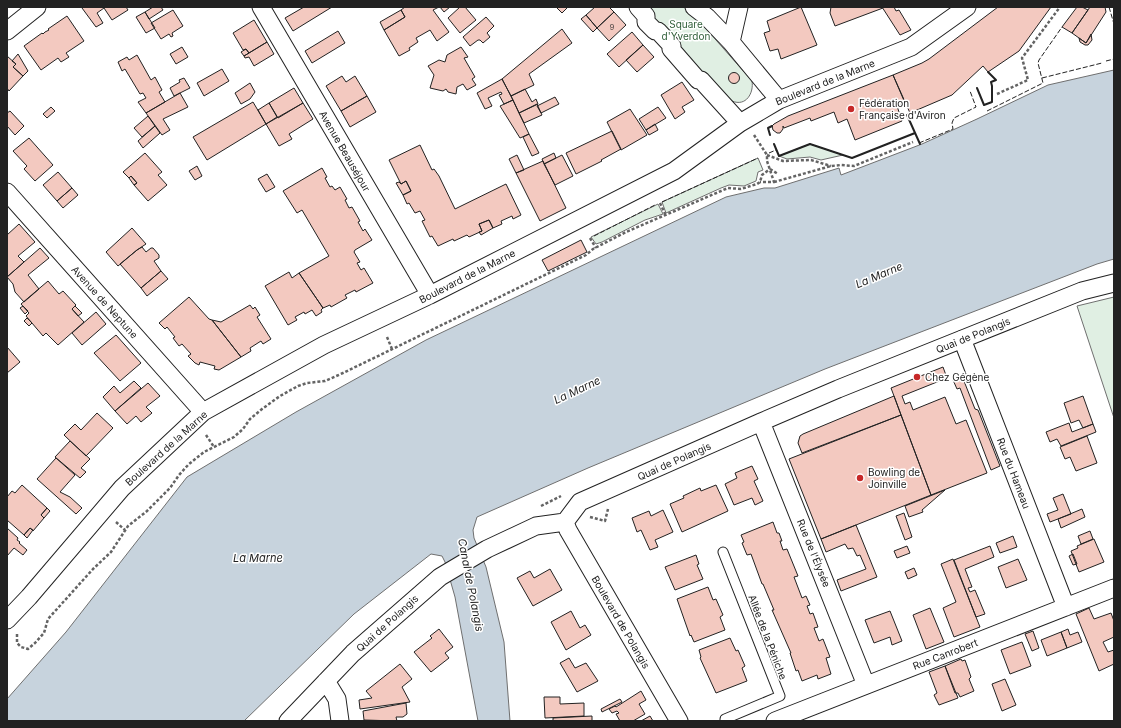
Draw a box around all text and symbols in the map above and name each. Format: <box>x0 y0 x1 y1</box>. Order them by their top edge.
park label: Square d'Yverdon <box>662 18 710 42</box>
house number: 9 <box>610 22 615 32</box>
street label: Boulevard de la Marne <box>774 56 877 107</box>
place label: Fédération Française d'Aviron <box>859 97 946 121</box>
marker: Fédération Française d'Aviron <box>846 104 856 114</box>
street label: Avenue Beauséjour <box>317 109 373 194</box>
street label: Boulevard de la Marne <box>417 246 517 305</box>
water label: La Marne <box>853 259 905 291</box>
street label: Avenue de Neptune <box>69 263 141 341</box>
street label: Quai de Polangis <box>934 315 1012 355</box>
place label: Chez Gégène <box>925 371 989 383</box>
marker: Chez Gégène <box>912 372 922 382</box>
water label: La Marne <box>551 373 603 407</box>
street label: Boulevard de la Marne <box>123 408 210 488</box>
street label: Rue du Hameau <box>995 436 1033 510</box>
street label: Quai de Polangis <box>635 439 713 483</box>
place label: Bowling de Joinville <box>868 466 920 490</box>
marker: Bowling de Joinville <box>855 473 865 483</box>
street label: Rue de l'Élysée <box>795 517 834 589</box>
water label: Canal de Polangis <box>455 537 487 633</box>
water label: La Marne <box>233 551 283 565</box>
street label: Boulevard de Polangis <box>590 573 652 671</box>
street label: Quai de Polangis <box>354 592 420 654</box>
street label: Allée de la Péniche <box>746 593 790 681</box>
street label: Rue Canrobert <box>911 636 980 672</box>

